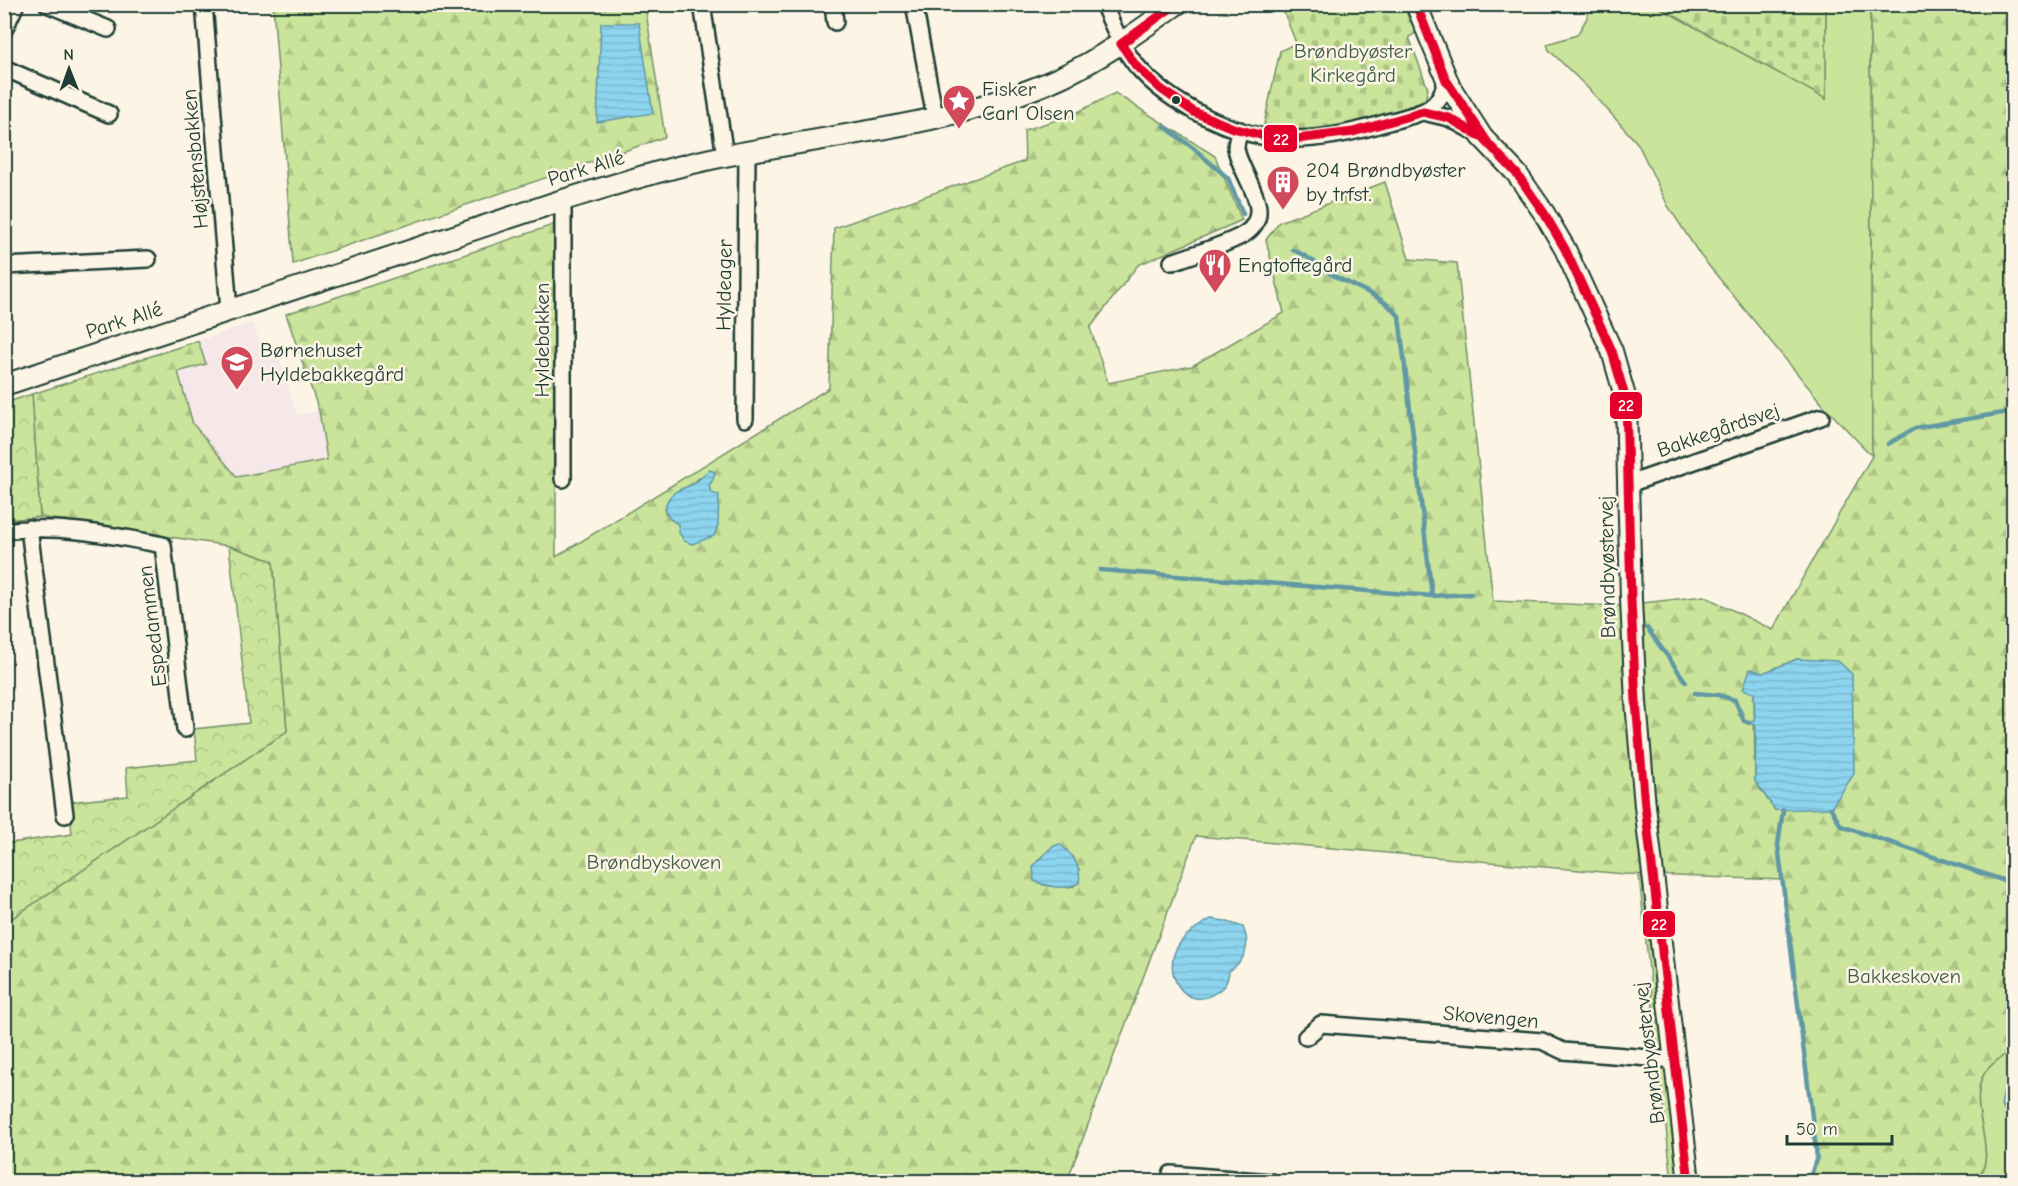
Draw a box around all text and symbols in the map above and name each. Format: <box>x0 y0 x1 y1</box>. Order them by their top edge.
north arrow <box>39 39 99 99</box>
park label: Brøndbyøster Kirkegård <box>1294 39 1413 87</box>
text: N <box>63 46 74 64</box>
place label: Fisker Carl Olsen <box>982 77 1075 125</box>
place icon: Fisker Carl Olsen <box>941 83 977 130</box>
street label: Højstensbakken <box>177 88 213 230</box>
unlabelled marker <box>1170 94 1182 106</box>
line badge: 22 <box>1263 124 1298 153</box>
text: 22 <box>1273 131 1289 149</box>
street label: Park Allé <box>545 145 627 191</box>
place label: 204 Brøndbyøster by trfst. <box>1306 158 1466 206</box>
building icon: 204 Brøndbyøster by trfst. <box>1265 164 1301 211</box>
street label: Hyldeager <box>711 238 737 331</box>
restaurant icon: Engtoftegård <box>1197 247 1233 294</box>
place label: Engtoftegård <box>1238 253 1352 277</box>
street label: Hyldebakken <box>530 283 554 397</box>
street label: Park Allé <box>83 296 165 344</box>
place label: Børnehuset Hyldebakkegård <box>260 338 404 386</box>
school or university icon: Børnehuset Hyldebakkegård <box>219 344 255 391</box>
line badge: 22 <box>1609 391 1643 420</box>
text: 22 <box>1618 397 1634 415</box>
street label: Bakkegårdsvej <box>1654 398 1782 462</box>
street label: Brøndbyøstervej <box>1594 496 1620 638</box>
street label: Espedammen <box>133 564 171 688</box>
park label: Brøndbyskoven <box>587 850 721 874</box>
line badge: 22 <box>1642 910 1676 938</box>
text: 22 <box>1651 916 1667 934</box>
park label: Bakkeskoven <box>1847 964 1961 988</box>
street label: Brøndbyøstervej <box>1628 981 1670 1125</box>
street label: Skovengen <box>1442 1001 1540 1033</box>
scale bar <box>1787 1108 1892 1146</box>
text: 50 m <box>1796 1119 1838 1140</box>

